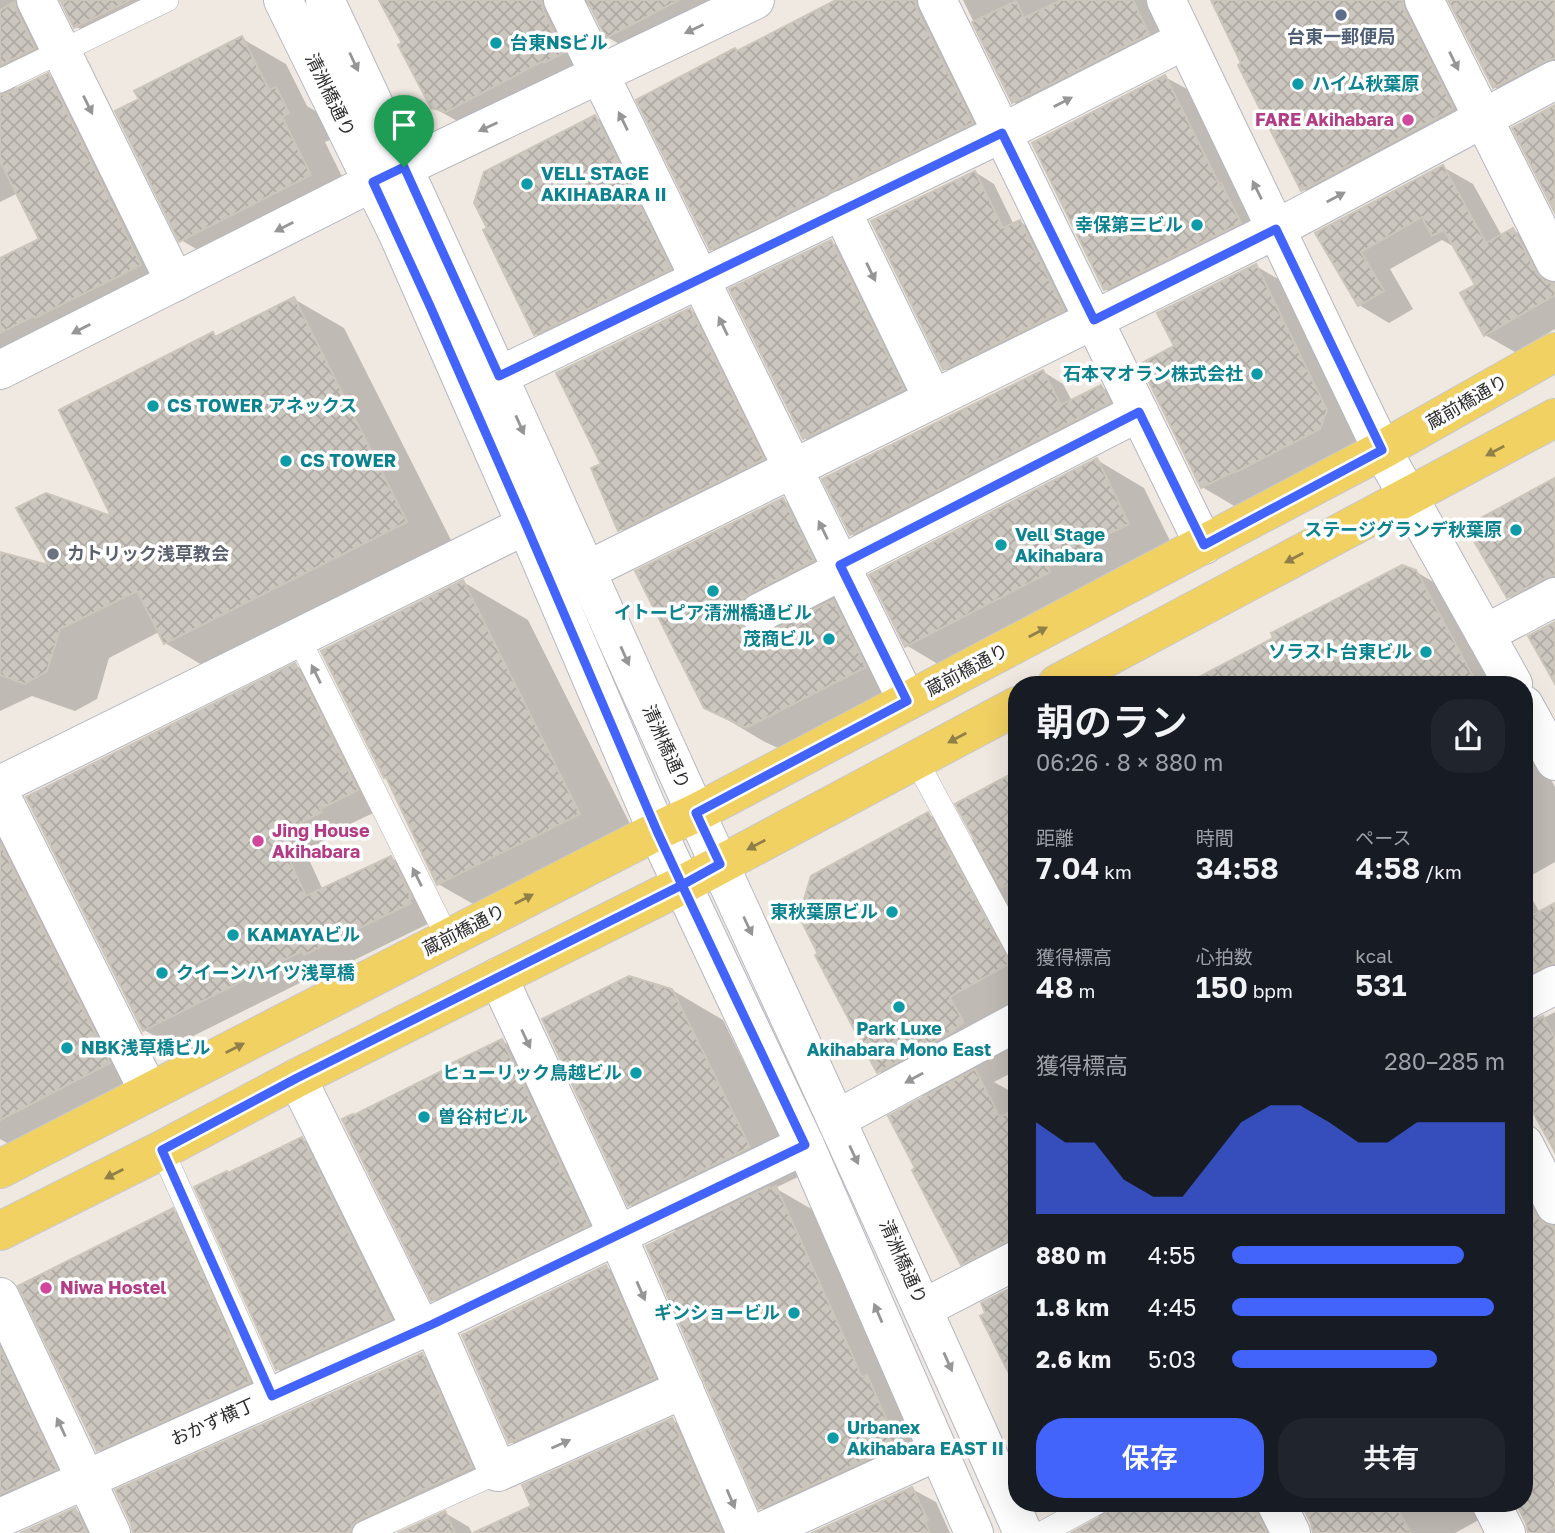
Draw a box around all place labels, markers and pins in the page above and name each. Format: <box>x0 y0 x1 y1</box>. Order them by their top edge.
marker: 台東一郵便局 <box>1333 7 1349 23</box>
place label: 台東一郵便局 <box>1287 25 1395 47</box>
place label: 台東NSビル <box>510 31 608 53</box>
marker: 台東NSビル <box>488 35 504 51</box>
place label: ハイム秋葉原 <box>1312 72 1419 94</box>
marker: ハイム秋葉原 <box>1290 76 1306 92</box>
pin <box>374 95 434 167</box>
place label: FARE Akihabara <box>1255 108 1394 130</box>
marker: FARE Akihabara <box>1400 112 1416 128</box>
place label: VELL STAGE AKIHABARA II <box>541 162 667 205</box>
marker: VELL STAGE AKIHABARA II <box>519 176 535 192</box>
place label: 幸保第三ビル <box>1075 213 1183 235</box>
marker: 幸保第三ビル <box>1189 217 1205 233</box>
place label: 石本マオラン株式会社 <box>1063 362 1243 384</box>
marker: 石本マオラン株式会社 <box>1249 366 1265 382</box>
place label: CS TOWER アネックス <box>167 394 357 416</box>
marker: CS TOWER アネックス <box>145 398 161 414</box>
place label: CS TOWER <box>300 449 396 471</box>
marker: CS TOWER <box>278 453 294 469</box>
place label: ステージグランデ秋葉原 <box>1304 518 1502 540</box>
marker: ステージグランデ秋葉原 <box>1508 522 1524 538</box>
place label: Vell Stage Akihabara <box>1015 523 1105 566</box>
marker: Vell Stage Akihabara <box>993 537 1009 553</box>
place label: カトリック浅草教会 <box>67 542 229 564</box>
marker: カトリック浅草教会 <box>45 546 61 562</box>
marker: イトーピア清洲橋通ビル <box>705 583 721 599</box>
place label: イトーピア清洲橋通ビル <box>614 601 812 623</box>
place label: 茂商ビル <box>743 627 815 649</box>
marker: 茂商ビル <box>821 631 837 647</box>
place label: ソラスト台東ビル <box>1268 640 1412 662</box>
marker: ソラスト台東ビル <box>1418 644 1434 660</box>
place label: Jing House Akihabara <box>272 819 370 862</box>
marker: Jing House Akihabara <box>250 833 266 849</box>
place label: 東秋葉原ビル <box>770 900 878 922</box>
marker: 東秋葉原ビル <box>884 904 900 920</box>
place label: KAMAYAビル <box>247 923 360 945</box>
marker: KAMAYAビル <box>225 927 241 943</box>
place label: クイーンハイツ浅草橋 <box>176 961 355 983</box>
marker: クイーンハイツ浅草橋 <box>154 965 170 981</box>
marker: Park Luxe Akihabara Mono East <box>891 999 907 1015</box>
place label: Park Luxe Akihabara Mono East <box>807 1017 991 1060</box>
place label: NBK浅草橋ビル <box>81 1036 210 1058</box>
marker: NBK浅草橋ビル <box>59 1040 75 1056</box>
place label: ヒューリック鳥越ビル <box>442 1061 622 1083</box>
marker: ヒューリック鳥越ビル <box>628 1065 644 1081</box>
place label: 曽谷村ビル <box>438 1105 528 1127</box>
marker: 曽谷村ビル <box>416 1109 432 1125</box>
place label: Niwa Hostel <box>60 1276 166 1298</box>
marker: Niwa Hostel <box>38 1280 54 1296</box>
place label: ギンショービル <box>654 1301 780 1323</box>
marker: ギンショービル <box>786 1305 802 1321</box>
place label: Urbanex Akihabara EAST II <box>847 1416 1004 1459</box>
marker: Urbanex Akihabara EAST II <box>825 1430 841 1446</box>

